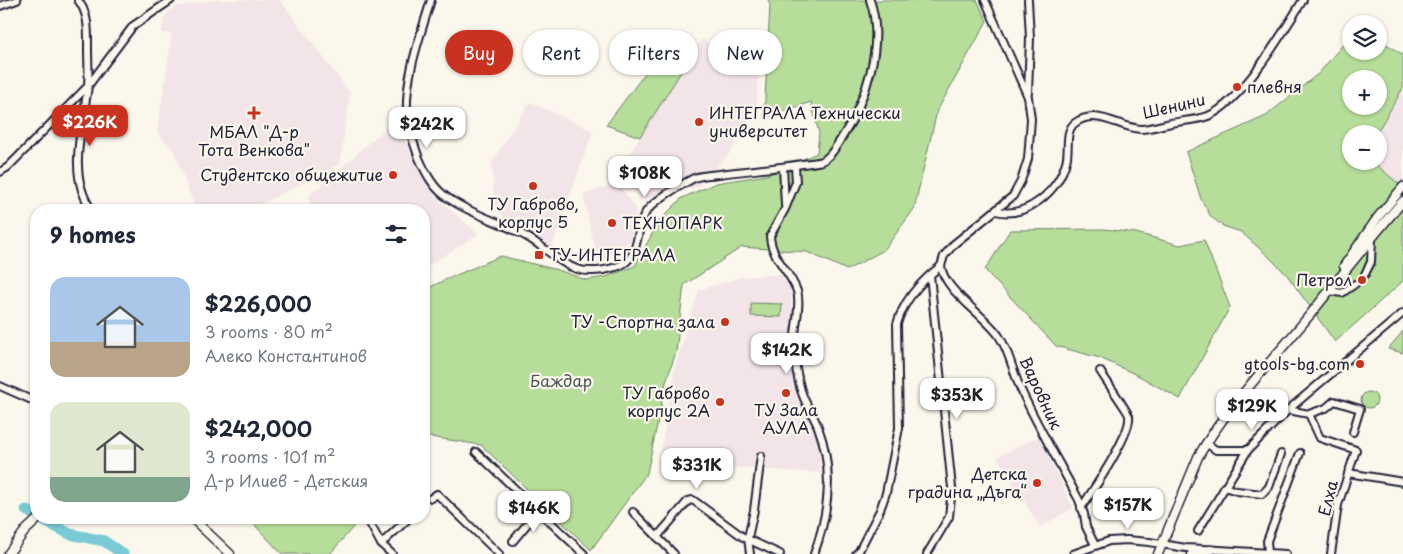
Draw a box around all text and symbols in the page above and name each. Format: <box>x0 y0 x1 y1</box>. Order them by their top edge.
map controls <box>1342 15 1387 170</box>
button: layers <box>1342 15 1387 60</box>
chip: Buy <box>445 30 513 75</box>
chip: Rent <box>523 30 599 75</box>
chip: Filters <box>609 30 698 75</box>
chip: New <box>708 30 782 75</box>
button: + <box>1342 70 1387 115</box>
place label: плевня <box>1247 74 1302 98</box>
marker: плевня <box>1231 81 1243 93</box>
street label: Шенини <box>1140 86 1208 124</box>
place label: ИНТЕГРАЛА Технически университет <box>709 100 901 142</box>
pin: $226K <box>55 104 125 147</box>
marker: МБАЛ "Д-р Тота Венкова" <box>247 106 261 120</box>
pin: $242K <box>392 106 462 149</box>
text: $226K <box>63 109 117 133</box>
text: $242K <box>400 111 454 135</box>
marker: ИНТЕГРАЛА Технически университет <box>693 116 705 128</box>
place label: МБАЛ "Д-р Тота Венкова" <box>198 119 310 161</box>
button: − <box>1342 125 1387 170</box>
pin: $108K <box>610 156 680 198</box>
text: $108K <box>619 160 671 184</box>
place label: Студентско общежитие <box>200 162 383 186</box>
marker: Студентско общежитие <box>387 169 399 181</box>
marker: ТУ Габрово, корпус 5 <box>527 180 539 192</box>
place label: ТУ Габрово, корпус 5 <box>487 191 579 233</box>
place label: ТЕХНОПАРК <box>622 210 723 234</box>
marker: ТЕХНОПАРК <box>606 217 618 229</box>
text: 9 homes <box>50 218 136 250</box>
icon: filters <box>382 220 410 248</box>
place label: ТУ-ИНТЕГРАЛА <box>549 242 676 266</box>
marker: ТУ-ИНТЕГРАЛА <box>533 249 545 261</box>
place label: Петрол <box>1296 267 1352 291</box>
marker: Петрол <box>1356 274 1368 286</box>
text: $226,000 <box>205 287 311 319</box>
icon: home <box>90 297 150 357</box>
place label: ТУ -Спортна зала <box>570 309 715 333</box>
marker: ТУ -Спортна зала <box>719 316 731 328</box>
text: 3 rooms · 80 m² <box>205 319 333 343</box>
pin: $142K <box>752 332 822 375</box>
text: $142K <box>762 337 812 361</box>
text: Алеко Константинов <box>205 343 367 367</box>
place label: gtools-bg.com <box>1244 351 1350 375</box>
street label: Варовник <box>1015 352 1069 433</box>
marker: gtools-bg.com <box>1354 358 1366 370</box>
park label: Баждар <box>530 368 592 392</box>
pin: $353K <box>922 378 992 420</box>
place label: ТУ Габрово корпус 2А <box>622 380 710 422</box>
text: $353K <box>931 382 983 406</box>
marker: ТУ Зала АУЛА <box>780 387 792 399</box>
pin: $129K <box>1217 388 1287 431</box>
text: $129K <box>1227 393 1277 417</box>
marker: ТУ Габрово корпус 2А <box>714 396 726 408</box>
place label: ТУ Зала АУЛА <box>754 397 818 439</box>
text: $242,000 <box>205 412 312 444</box>
icon: home <box>90 422 150 482</box>
text: 3 rooms · 101 m² <box>205 444 336 468</box>
pin: $331K <box>662 448 732 490</box>
text: $331K <box>672 452 722 476</box>
place label: Детска градина „Дъга“ <box>908 461 1027 503</box>
text: Д-р Илиев - Детския <box>205 468 368 492</box>
marker: Детска градина „Дъга“ <box>1031 477 1043 489</box>
street label: Елха <box>1311 477 1343 518</box>
pin: $157K <box>1093 488 1163 530</box>
pin: $146K <box>499 490 569 533</box>
text: $157K <box>1104 492 1152 516</box>
text: $146K <box>508 495 560 519</box>

